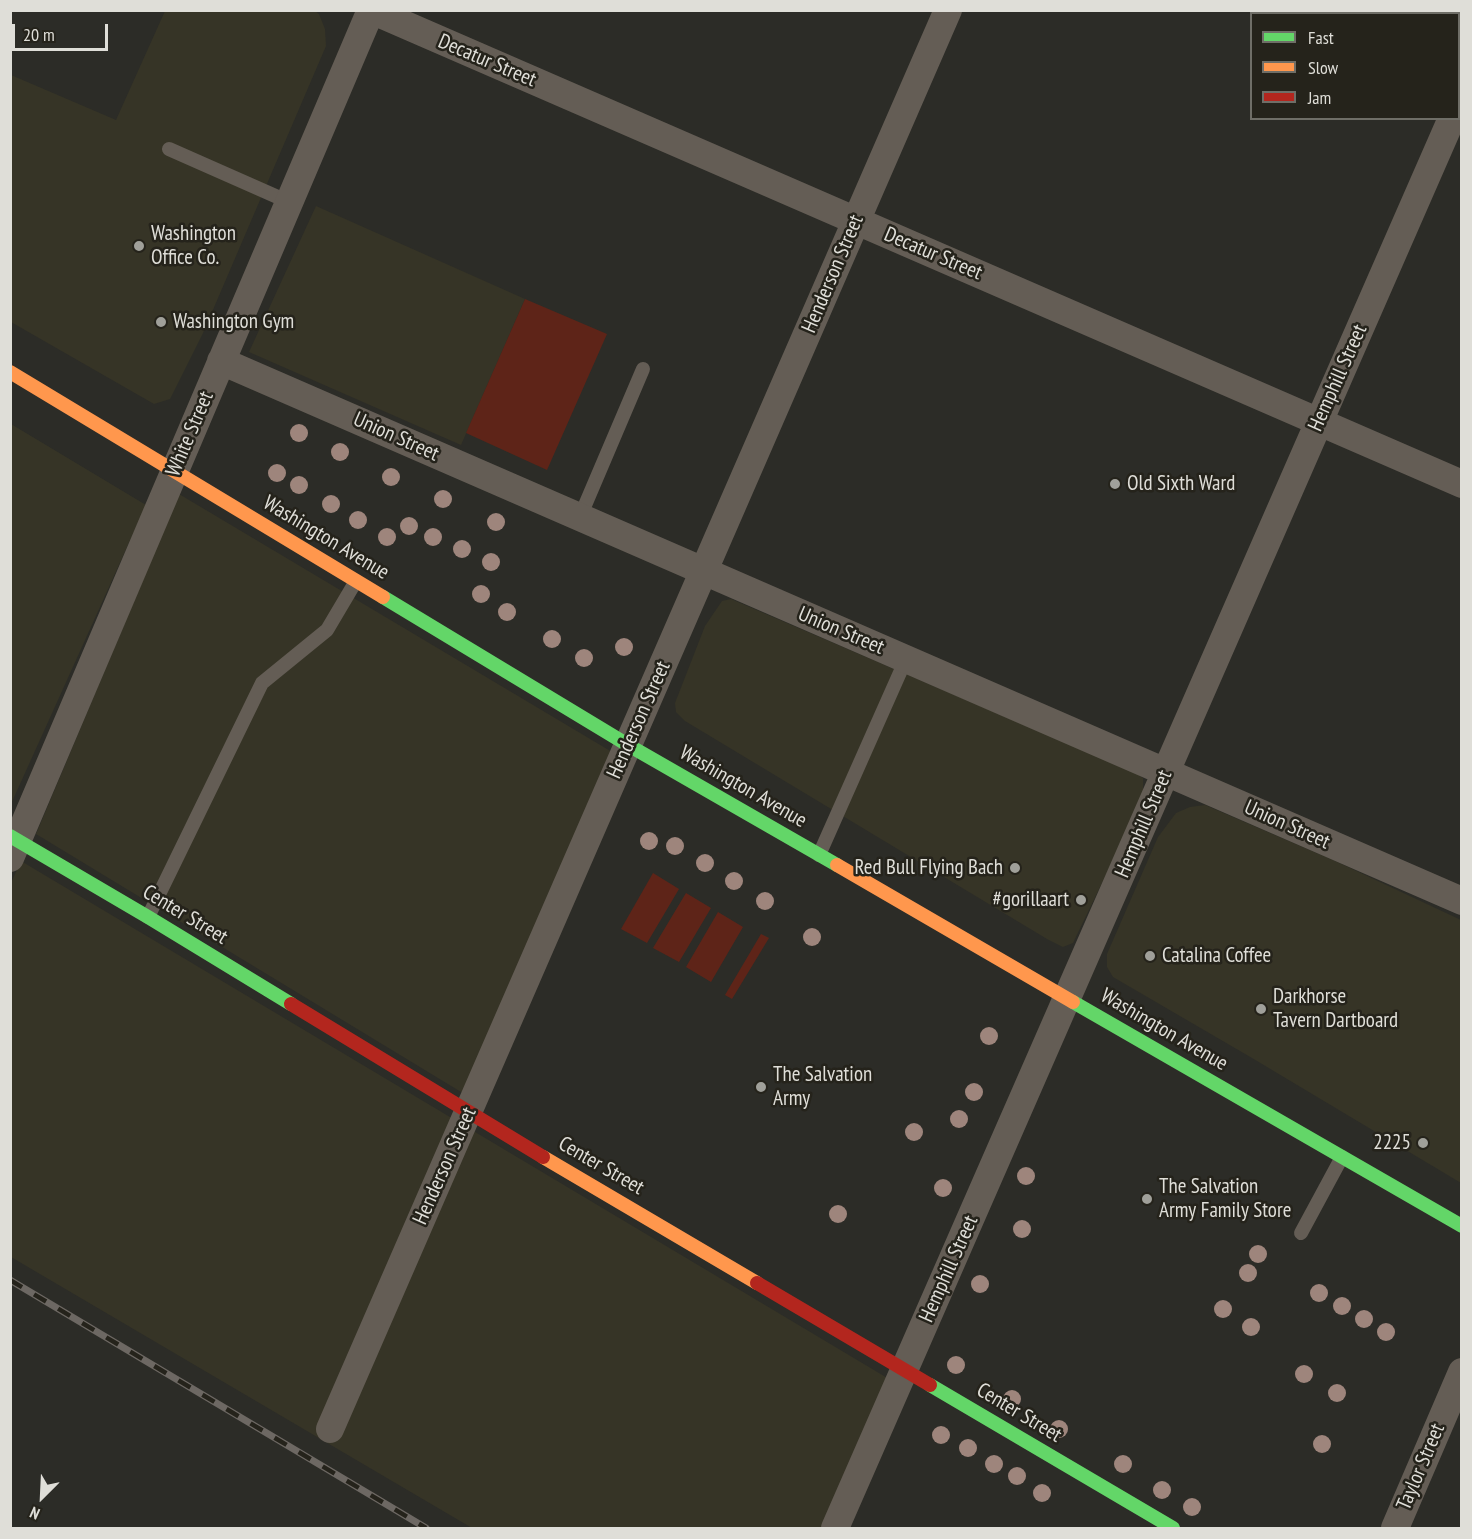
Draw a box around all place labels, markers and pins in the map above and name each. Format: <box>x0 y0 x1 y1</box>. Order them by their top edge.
place label: Washington Office Co. <box>151 221 236 271</box>
marker: Washington Office Co. <box>132 239 146 253</box>
place label: Washington Gym <box>173 309 294 335</box>
marker: Washington Gym <box>154 315 168 329</box>
place label: Old Sixth Ward <box>1127 471 1235 497</box>
marker: Old Sixth Ward <box>1108 477 1122 491</box>
place label: Red Bull Flying Bach <box>855 855 1003 881</box>
marker: Red Bull Flying Bach <box>1008 861 1022 875</box>
place label: #gorillaart <box>992 887 1069 913</box>
marker: #gorillaart <box>1074 893 1088 907</box>
place label: Catalina Coffee <box>1162 943 1271 969</box>
marker: Catalina Coffee <box>1143 949 1157 963</box>
place label: Darkhorse Tavern Dartboard <box>1273 984 1398 1034</box>
marker: Darkhorse Tavern Dartboard <box>1254 1002 1268 1016</box>
place label: The Salvation Army <box>773 1062 872 1112</box>
marker: The Salvation Army <box>754 1080 768 1094</box>
place label: 2225 <box>1373 1130 1411 1156</box>
marker: 2225 <box>1416 1136 1430 1150</box>
place label: The Salvation Army Family Store <box>1159 1174 1291 1224</box>
marker: The Salvation Army Family Store <box>1140 1192 1154 1206</box>

